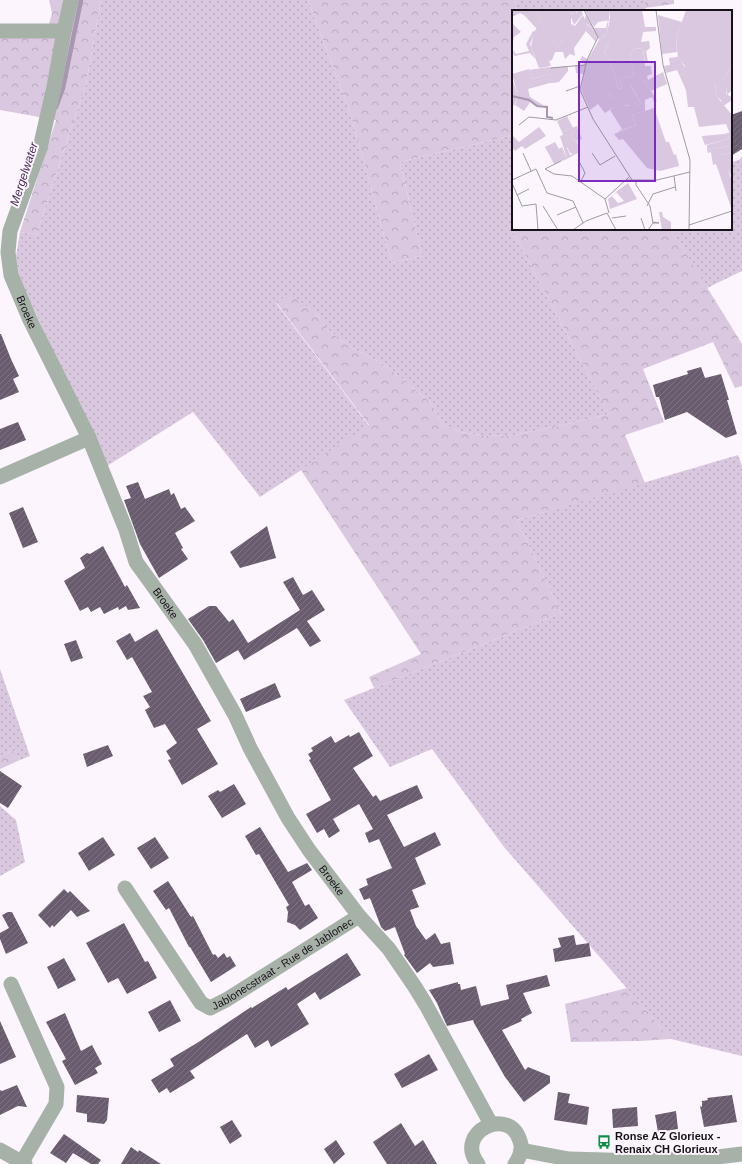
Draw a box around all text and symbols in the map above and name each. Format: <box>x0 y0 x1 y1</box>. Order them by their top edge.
inset map <box>512 10 732 230</box>
water label: Mergelwater <box>7 139 41 208</box>
street label: Broeke <box>14 294 39 331</box>
street label: Broeke <box>151 586 181 621</box>
street label: Broeke <box>317 863 347 898</box>
street label: Jablonecstraat - Rue de Jablonec <box>210 915 356 1012</box>
place label: Ronse AZ Glorieux - Renaix CH Glorieux <box>615 1130 721 1155</box>
bus stop icon: Ronse AZ Glorieux - Renaix CH Glorieux <box>596 1134 612 1150</box>

